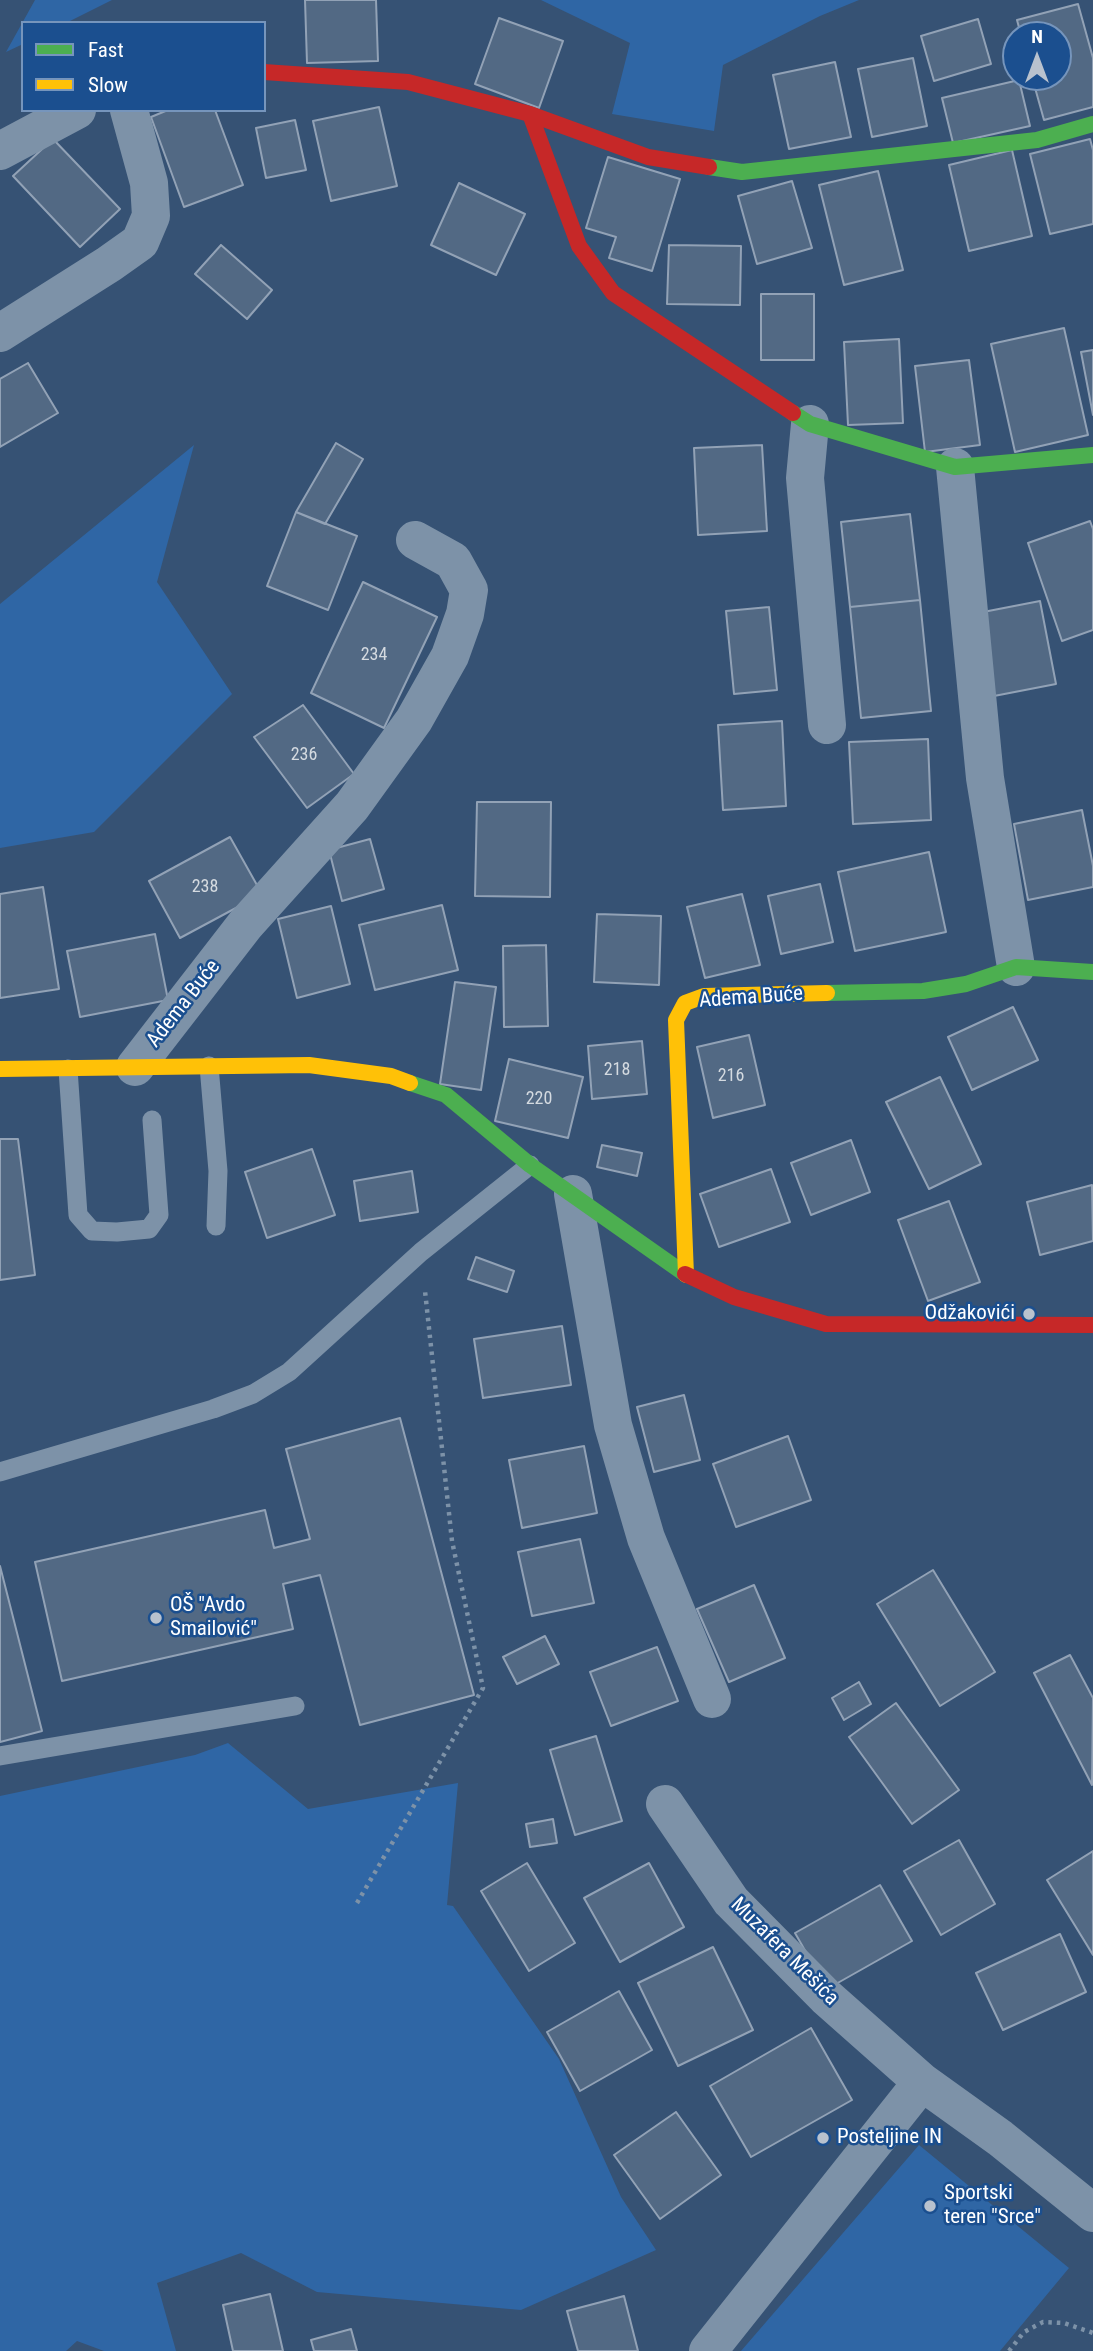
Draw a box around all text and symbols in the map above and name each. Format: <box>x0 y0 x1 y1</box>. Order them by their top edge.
legend <box>21 21 266 112</box>
north arrow <box>1002 21 1072 91</box>
text: N <box>1031 25 1043 48</box>
text: Fast <box>88 38 124 62</box>
text: Slow <box>88 73 128 97</box>
house number: 234 <box>361 644 387 666</box>
house number: 236 <box>291 744 317 766</box>
house number: 238 <box>192 876 218 898</box>
street label: Adema Buće <box>142 955 226 1053</box>
street label: Adema Buće <box>698 982 804 1014</box>
house number: 218 <box>604 1059 630 1081</box>
house number: 216 <box>718 1065 744 1087</box>
house number: 220 <box>526 1088 552 1110</box>
place label: Odžakovići <box>925 1301 1015 1327</box>
marker: Odžakovići <box>1021 1306 1037 1322</box>
place label: OŠ "Avdo Smailović" <box>170 1593 257 1643</box>
marker: OŠ "Avdo Smailović" <box>148 1610 164 1626</box>
street label: Muzafera Mešića <box>725 1893 843 2011</box>
place label: Posteljine IN <box>837 2125 942 2151</box>
marker: Posteljine IN <box>815 2130 831 2146</box>
place label: Sportski teren "Srce" <box>944 2181 1041 2231</box>
marker: Sportski teren "Srce" <box>922 2198 938 2214</box>

